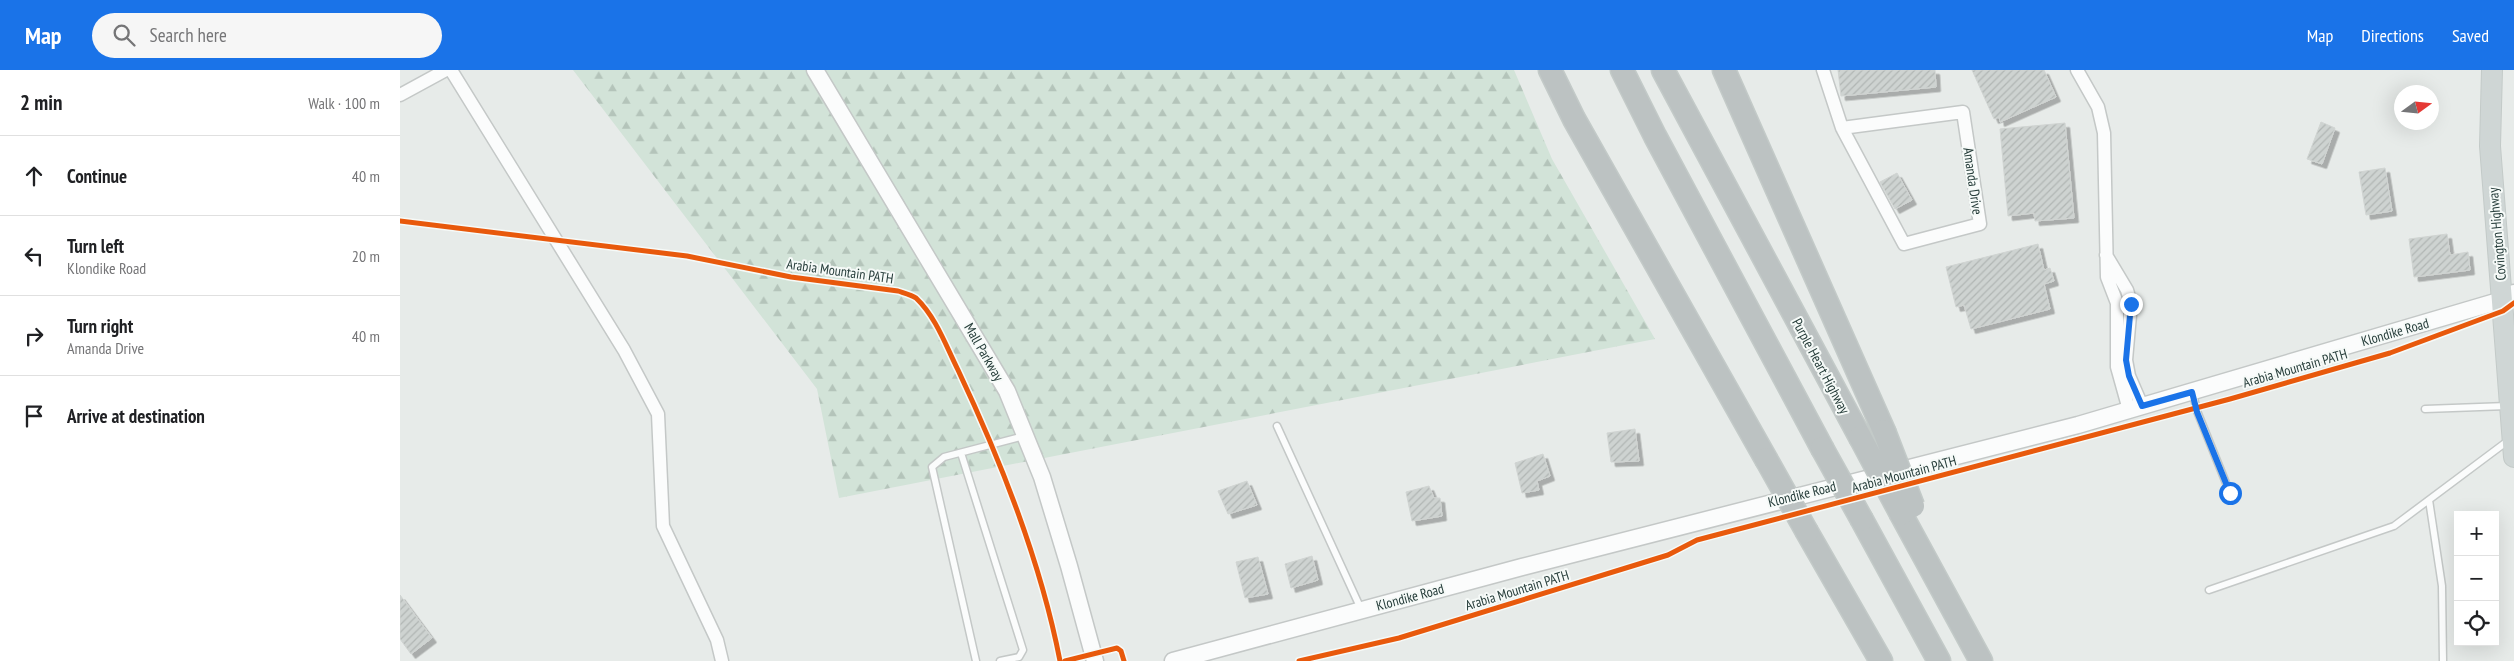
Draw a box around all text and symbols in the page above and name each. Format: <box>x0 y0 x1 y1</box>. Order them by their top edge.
search box <box>92 13 442 58</box>
text: Map <box>25 20 62 51</box>
icon: search <box>110 21 138 49</box>
text: Search here <box>150 23 227 47</box>
text: Map <box>2307 24 2333 47</box>
text: Directions <box>2361 24 2424 47</box>
text: Saved <box>2452 24 2489 47</box>
north arrow <box>2394 85 2439 130</box>
text: 2 min <box>20 89 62 116</box>
text: Walk · 100 m <box>308 93 380 113</box>
street label: Amanda Drive <box>1959 146 1987 216</box>
icon: ahead <box>20 162 48 190</box>
text: Continue <box>67 164 127 188</box>
text: 40 m <box>352 166 380 186</box>
street label: Covington Highway <box>2484 186 2510 281</box>
text: Turn left <box>67 234 124 258</box>
icon: left <box>20 242 48 270</box>
text: 20 m <box>352 246 380 266</box>
street label: Arabia Mountain PATH <box>785 255 895 287</box>
text: Klondike Road <box>67 258 146 278</box>
route end <box>2120 293 2143 316</box>
text: Turn right <box>67 314 133 338</box>
street label: Klondike Road <box>2359 314 2431 350</box>
street label: Purple Heart Highway <box>1788 315 1854 418</box>
street label: Mall Parkway <box>960 320 1008 385</box>
icon: right <box>20 322 48 350</box>
text: 40 m <box>352 326 380 346</box>
text: Amanda Drive <box>67 338 144 358</box>
street label: Arabia Mountain PATH <box>2241 345 2349 391</box>
icon: arrive <box>20 402 48 430</box>
text: Arrive at destination <box>67 404 205 428</box>
street label: Arabia Mountain PATH <box>1850 451 1958 497</box>
street label: Klondike Road <box>1766 477 1838 511</box>
route start <box>2219 482 2242 505</box>
map controls <box>2454 511 2499 646</box>
button: + <box>2454 511 2499 556</box>
button: − <box>2454 556 2499 601</box>
street label: Arabia Mountain PATH <box>1463 566 1571 614</box>
street label: Klondike Road <box>1374 579 1446 615</box>
button: locate <box>2454 601 2499 646</box>

